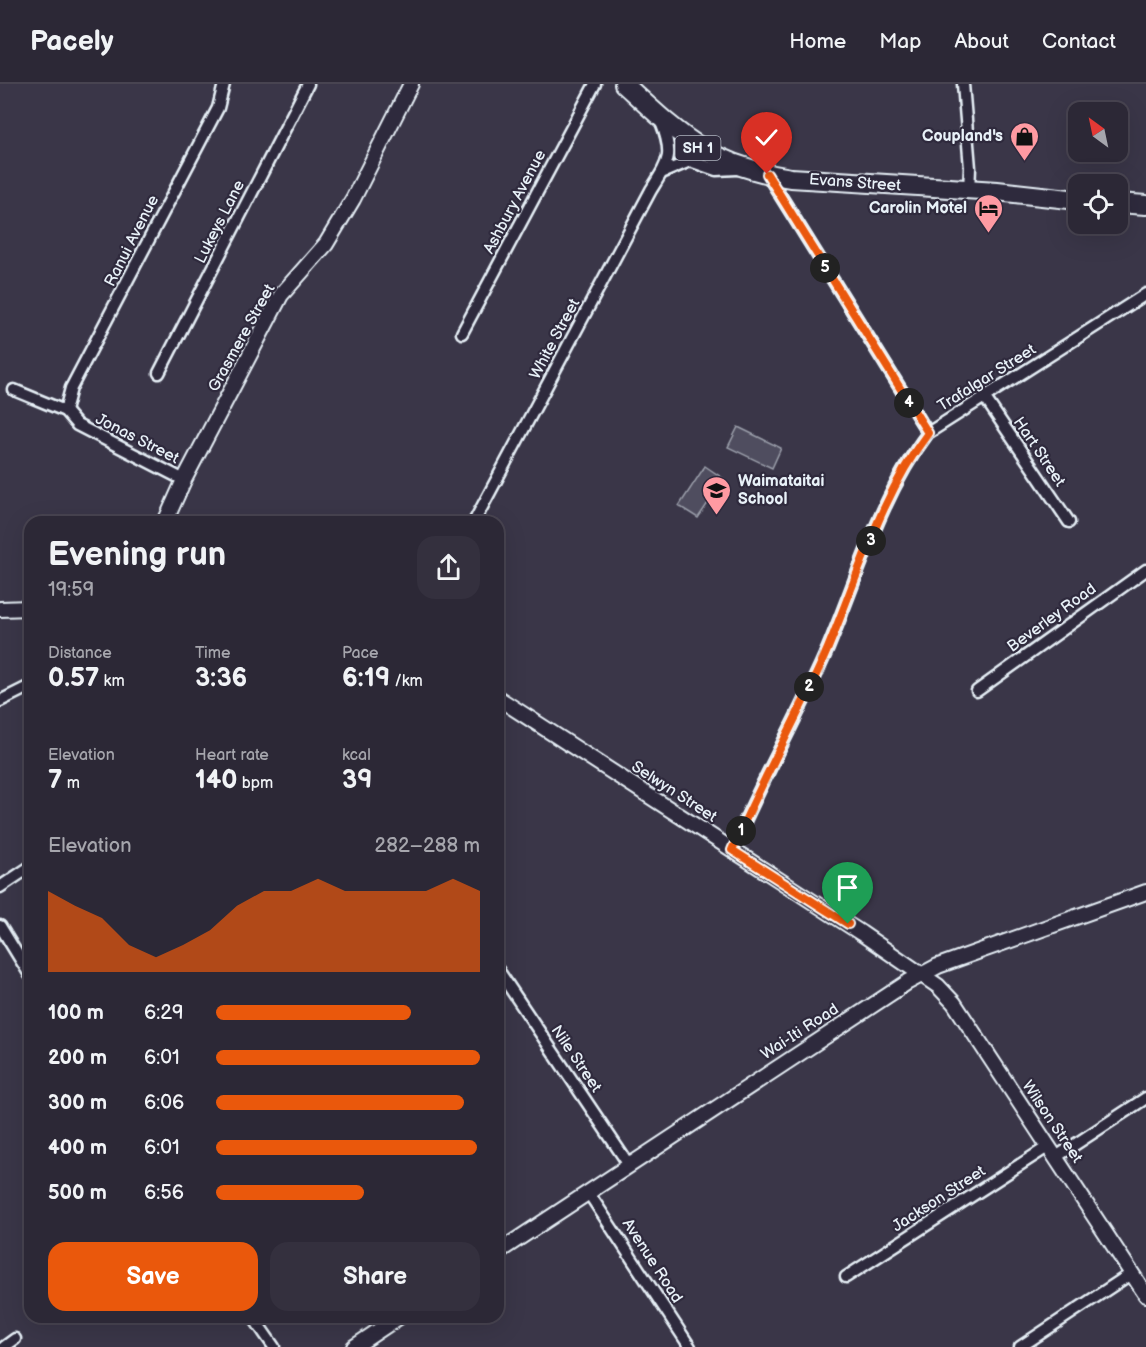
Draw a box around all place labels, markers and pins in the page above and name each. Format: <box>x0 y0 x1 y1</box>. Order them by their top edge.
pin <box>741 112 792 174</box>
shop icon: Coupland's <box>1008 120 1040 162</box>
place label: Coupland's <box>922 127 1003 146</box>
hotel icon: Carolin Motel <box>972 192 1004 234</box>
place label: Carolin Motel <box>869 199 967 218</box>
pin: 5 <box>810 253 840 283</box>
pin: 4 <box>894 388 924 418</box>
place label: Waimataitai School <box>738 472 824 509</box>
school or university icon: Waimataitai School <box>701 474 733 516</box>
pin: 3 <box>856 526 886 556</box>
pin: 2 <box>794 672 824 702</box>
pin: 1 <box>726 816 756 846</box>
pin <box>822 862 873 924</box>

